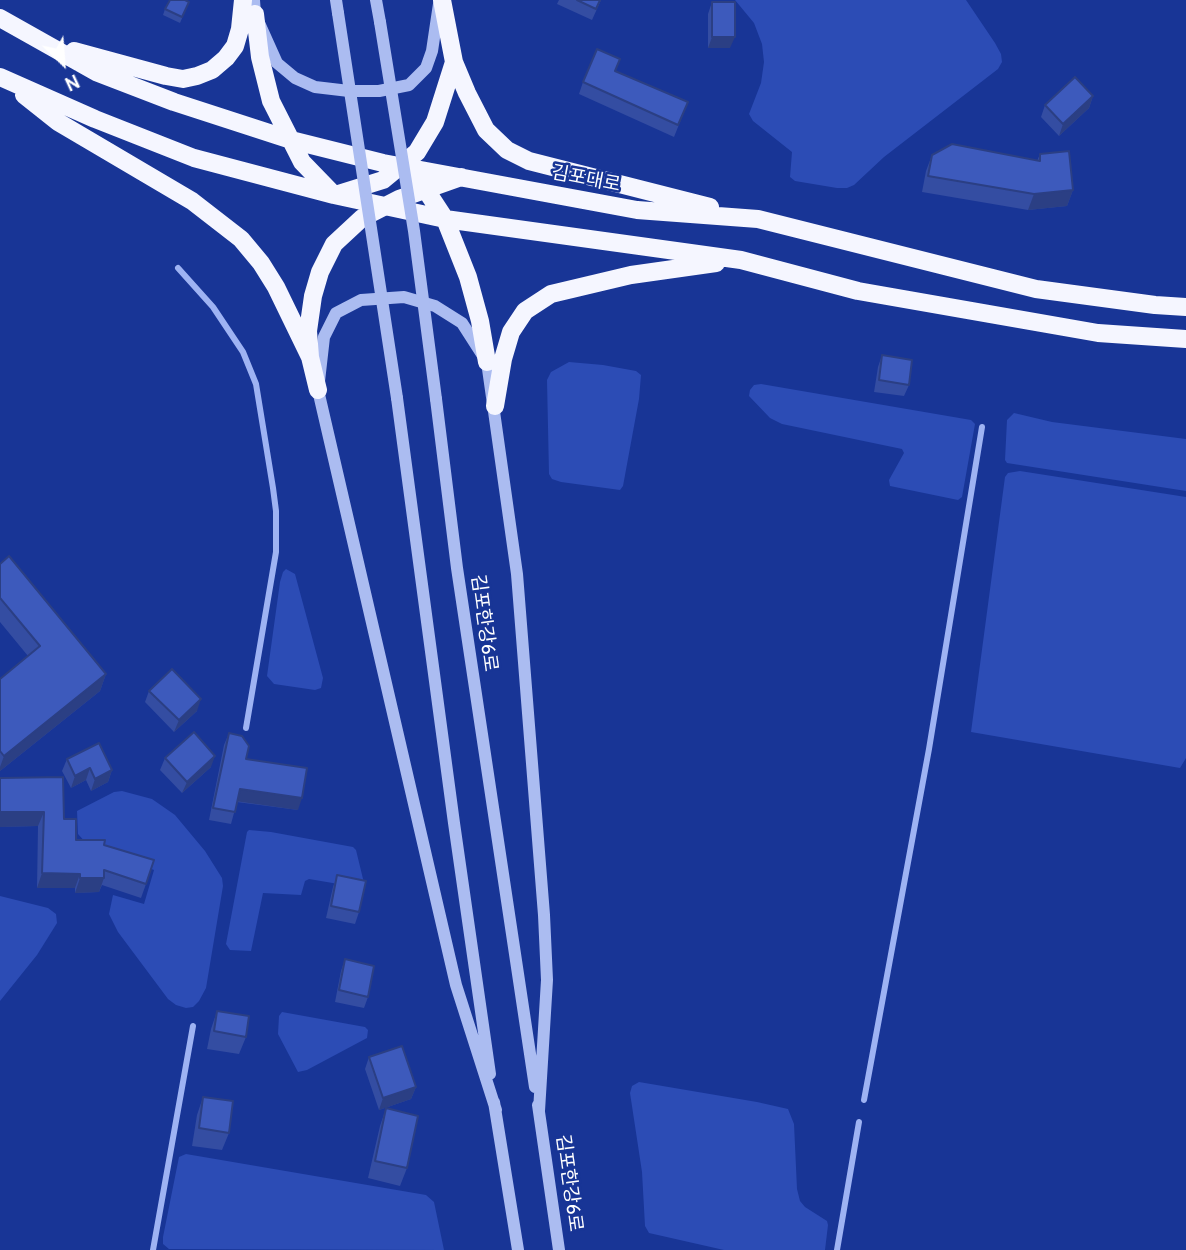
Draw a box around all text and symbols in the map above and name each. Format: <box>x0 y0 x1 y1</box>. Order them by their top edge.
north arrow <box>28 28 98 98</box>
text: N <box>61 69 83 96</box>
street label: 김포대로 <box>550 161 622 197</box>
street label: 김포한강6로 <box>466 573 502 673</box>
street label: 김포한강6로 <box>551 1133 587 1233</box>

